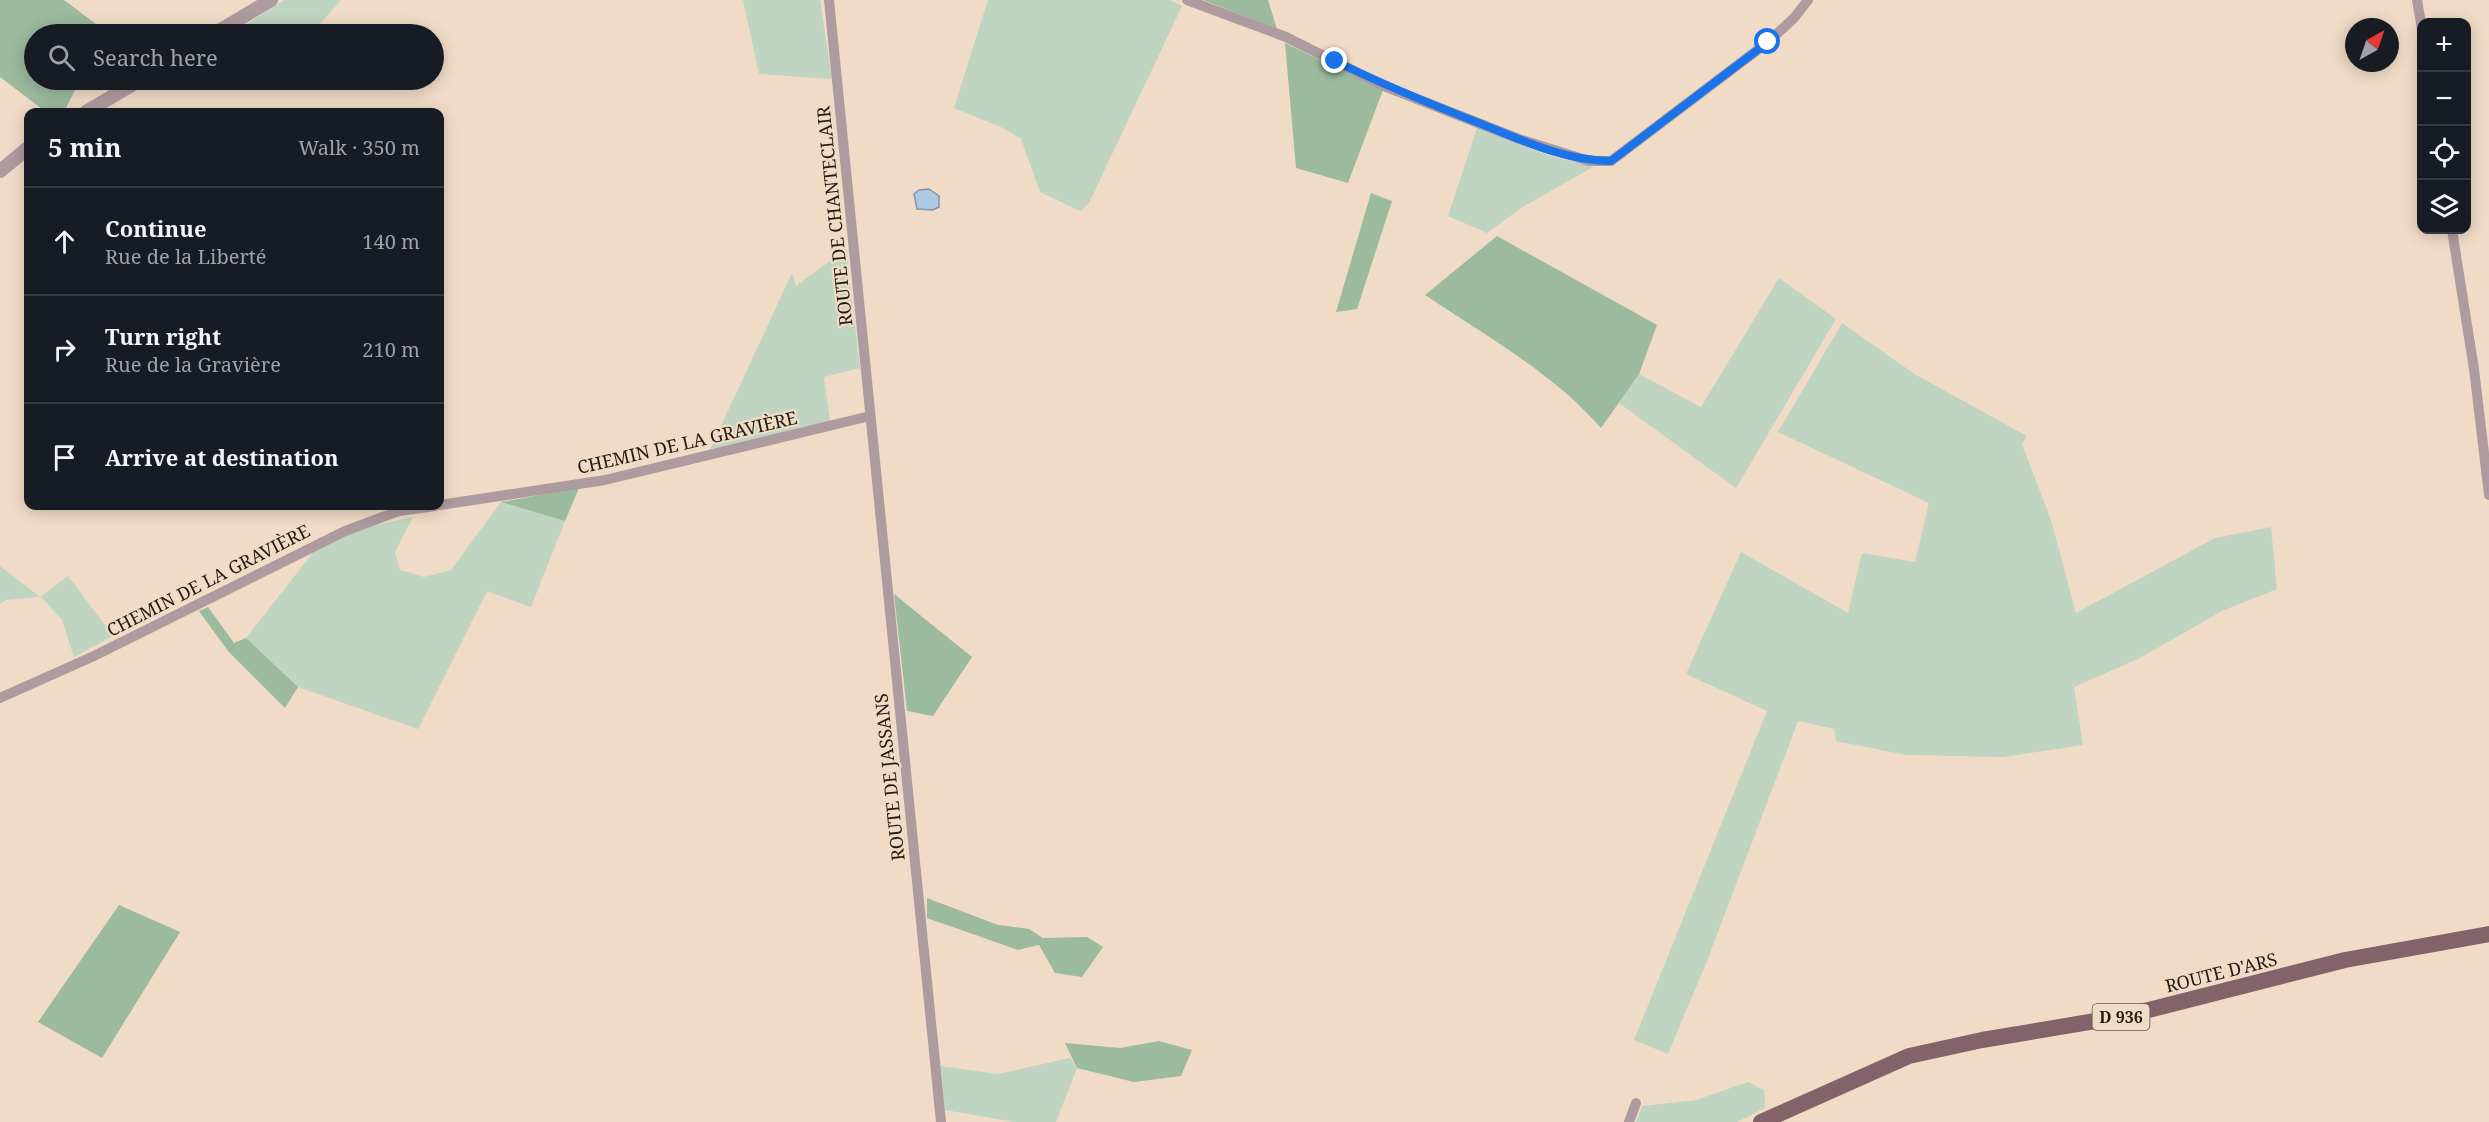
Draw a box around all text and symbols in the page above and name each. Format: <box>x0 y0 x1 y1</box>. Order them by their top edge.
north arrow <box>2345 18 2399 72</box>
map controls <box>2417 18 2471 234</box>
button: + <box>2417 18 2471 72</box>
search box <box>24 24 444 90</box>
route start <box>1754 28 1780 54</box>
icon: search <box>45 41 78 74</box>
text: Search here <box>93 42 218 72</box>
route end <box>1321 47 1347 73</box>
button: − <box>2417 72 2471 126</box>
street label: ROUTE DE CHANTECLAIR <box>810 105 857 327</box>
button: locate <box>2417 126 2471 180</box>
text: 5 min <box>48 129 122 165</box>
text: Walk · 350 m <box>298 134 420 161</box>
button: layers <box>2417 180 2471 234</box>
text: Continue <box>105 213 207 243</box>
icon: ahead <box>48 225 81 258</box>
text: 140 m <box>362 228 420 255</box>
text: Rue de la Liberté <box>105 243 267 270</box>
text: Turn right <box>105 321 221 351</box>
icon: right <box>48 333 81 366</box>
text: 210 m <box>362 336 420 363</box>
text: Rue de la Gravière <box>105 351 281 378</box>
street label: CHEMIN DE LA GRAVIÈRE <box>575 405 799 479</box>
icon: arrive <box>48 441 81 474</box>
text: Arrive at destination <box>105 442 339 472</box>
street label: CHEMIN DE LA GRAVIÈRE <box>102 518 314 642</box>
street label: ROUTE DE JASSANS <box>868 692 910 862</box>
street label: ROUTE D'ARS <box>2163 947 2279 997</box>
road number: D 936 <box>2092 1004 2150 1030</box>

